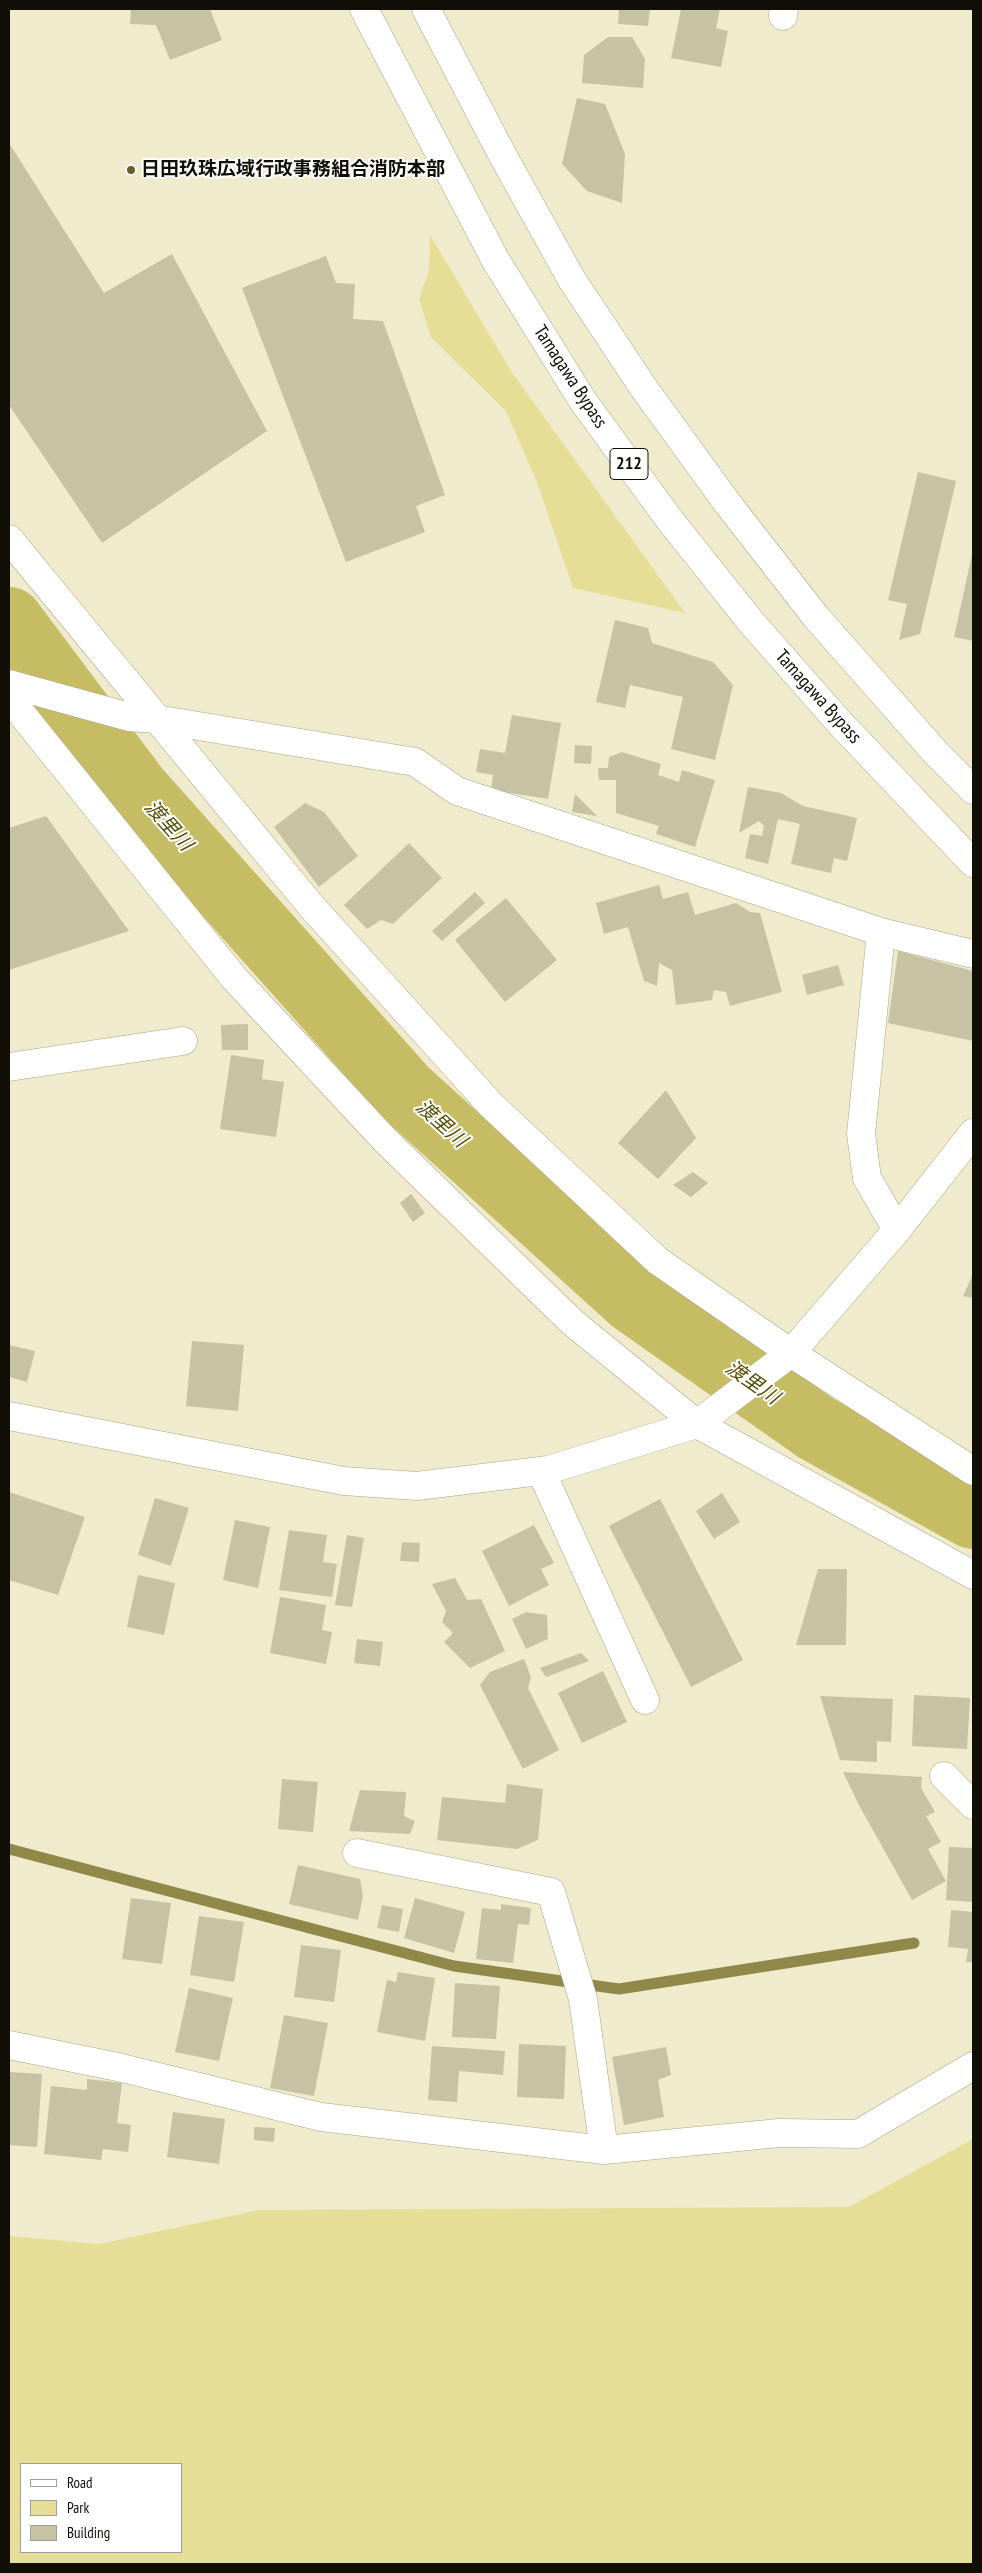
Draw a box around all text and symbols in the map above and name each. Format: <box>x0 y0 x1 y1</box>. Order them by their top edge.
place label: 日田玖珠広域行政事務組合消防本部 <box>141 159 445 181</box>
marker: 日田玖珠広域行政事務組合消防本部 <box>125 164 137 176</box>
street label: Tamagawa Bypass <box>528 321 612 433</box>
road number: 212 <box>610 448 648 479</box>
street label: Tamagawa Bypass <box>770 646 866 748</box>
water label: 渡里川 <box>139 796 197 856</box>
water label: 渡里川 <box>411 1095 471 1153</box>
water label: 渡里川 <box>721 1356 783 1410</box>
legend <box>20 2463 182 2553</box>
text: Road <box>67 2473 93 2492</box>
text: Park <box>67 2498 89 2517</box>
text: Building <box>67 2523 110 2542</box>

